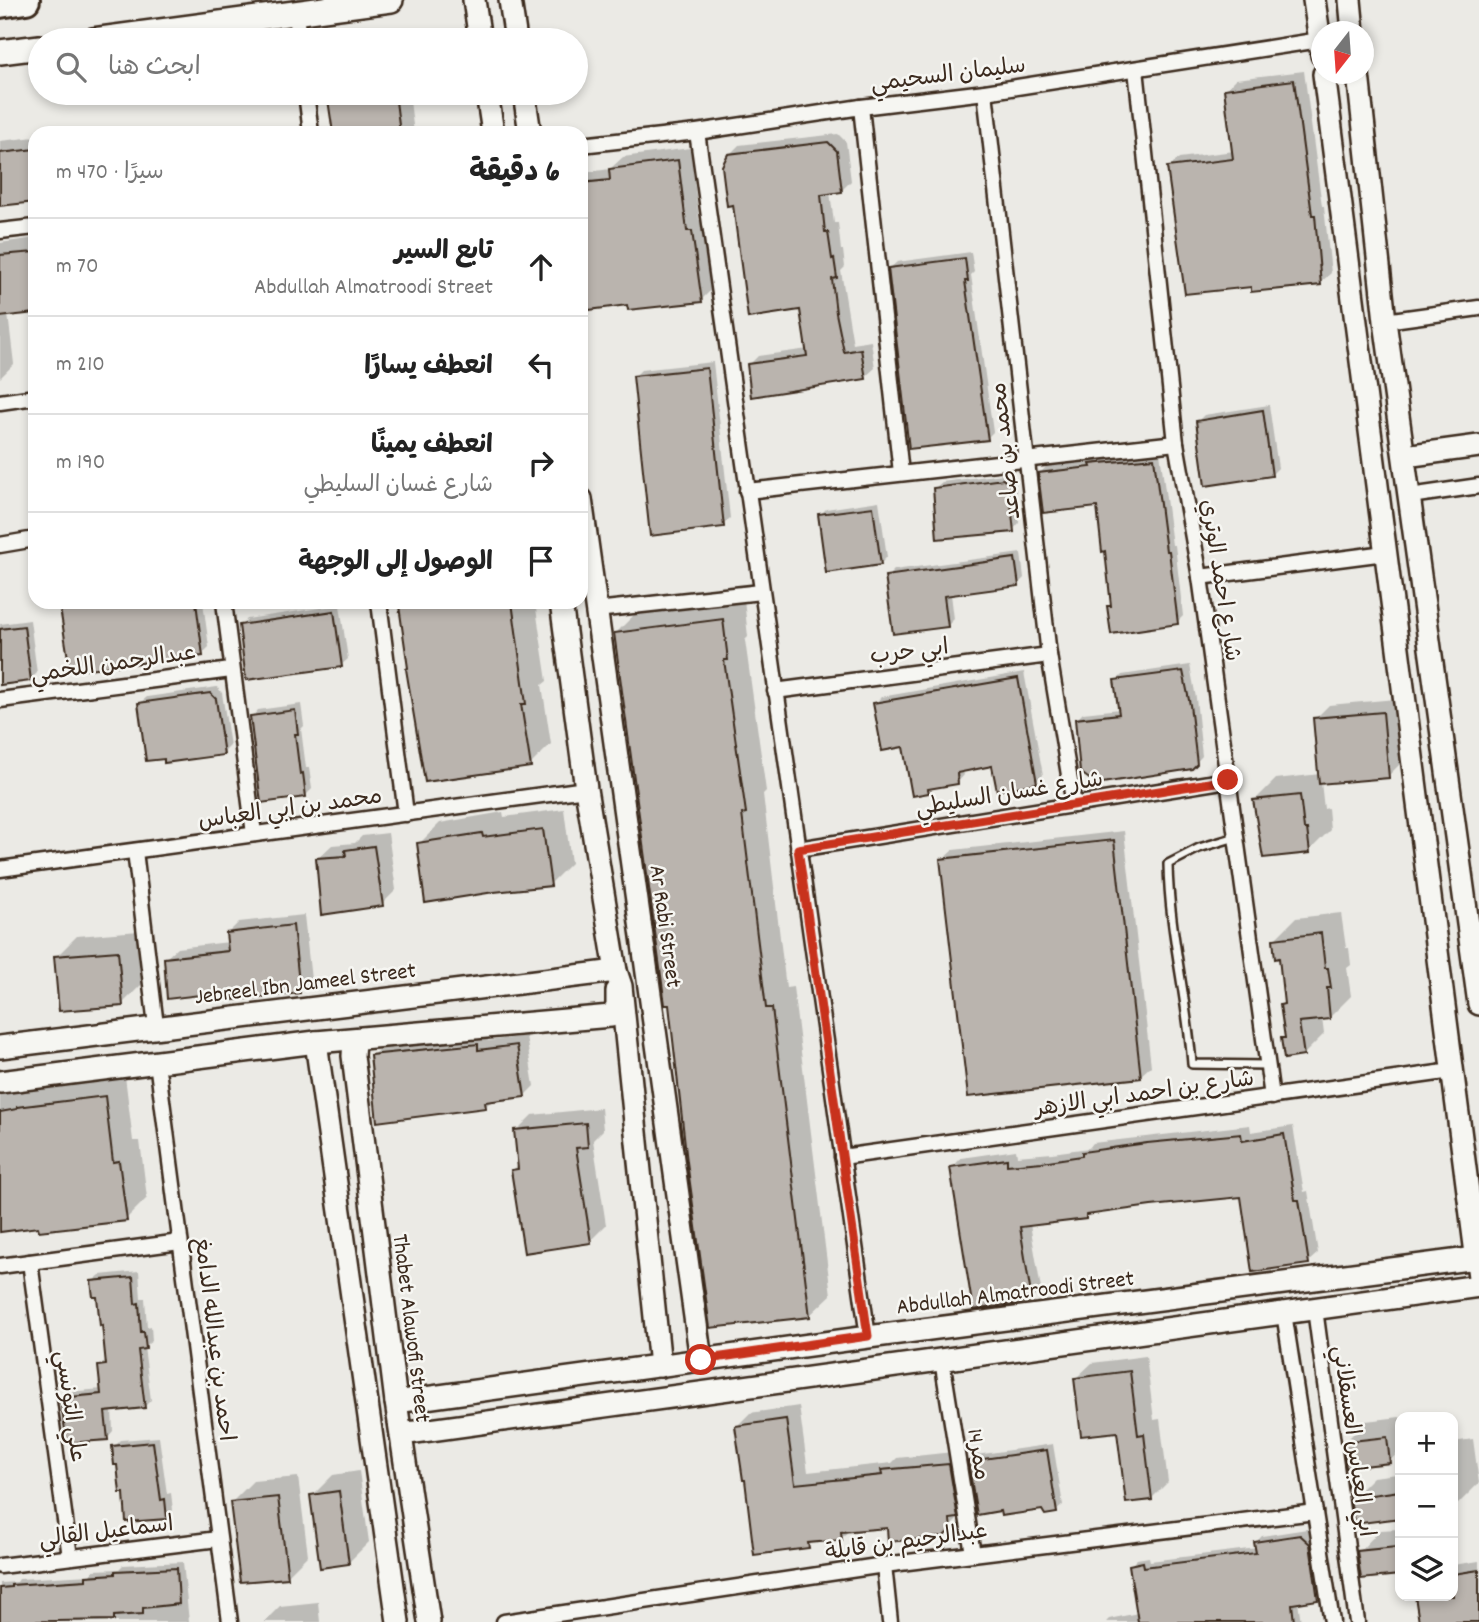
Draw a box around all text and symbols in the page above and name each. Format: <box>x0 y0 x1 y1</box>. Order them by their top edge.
north arrow <box>1311 21 1374 84</box>
search box <box>28 28 588 105</box>
icon: search <box>52 48 90 86</box>
text: ابحث هنا <box>108 50 201 87</box>
street label: سليمان السحيمي <box>869 51 1028 103</box>
text: 6 دقيقة <box>469 153 560 196</box>
text: سيرًا · 470 m <box>56 157 164 190</box>
text: تابع السير <box>394 234 493 271</box>
icon: ahead <box>522 248 560 286</box>
text: 70 m <box>56 251 98 284</box>
text: Abdullah Almatroodi Street <box>254 272 493 305</box>
icon: left <box>522 346 560 384</box>
text: 210 m <box>56 349 105 382</box>
text: انعطف يسارًا <box>364 349 493 386</box>
street label: محمد بن صاعد <box>984 380 1031 521</box>
text: انعطف يمينًا <box>371 428 493 465</box>
icon: right <box>522 444 560 482</box>
text: 190 m <box>56 447 105 480</box>
text: شارع غسان السليطي <box>304 470 493 503</box>
street label: شارع احمد الوتري <box>1189 497 1248 664</box>
icon: arrive <box>522 542 560 580</box>
text: الوصول إلى الوجهة <box>298 545 493 582</box>
street label: ابي حرب <box>868 632 951 676</box>
street label: عبدالرحمن اللخمي <box>29 638 198 694</box>
street label: شارع غسان السليطي <box>913 764 1106 828</box>
route end <box>1212 764 1243 795</box>
street label: محمد بن ابي العباس <box>196 781 385 841</box>
street label: Ar Rabi Street <box>639 863 688 990</box>
street label: Jebreel Ibn Jameel Street <box>193 956 418 1015</box>
street label: شارع بن احمد ابي الازهر <box>1031 1064 1257 1128</box>
street label: Thabet Alawofi Street <box>382 1232 437 1425</box>
street label: احمد بن عبدالله الدامغ <box>184 1236 241 1443</box>
street label: Abdullah Almatroodi Street <box>895 1264 1136 1325</box>
route start <box>685 1344 716 1375</box>
street label: ابي العباس العسقلاني <box>1321 1344 1381 1539</box>
street label: علي التونسي <box>43 1349 93 1465</box>
map controls <box>1395 1412 1458 1601</box>
button: + <box>1395 1412 1458 1475</box>
street label: ممر14 <box>956 1426 997 1483</box>
button: − <box>1395 1475 1458 1538</box>
street label: اسماعيل القالي <box>37 1509 176 1559</box>
street label: عبدالرحيم بن قابلة <box>823 1516 990 1571</box>
button: layers <box>1395 1538 1458 1601</box>

